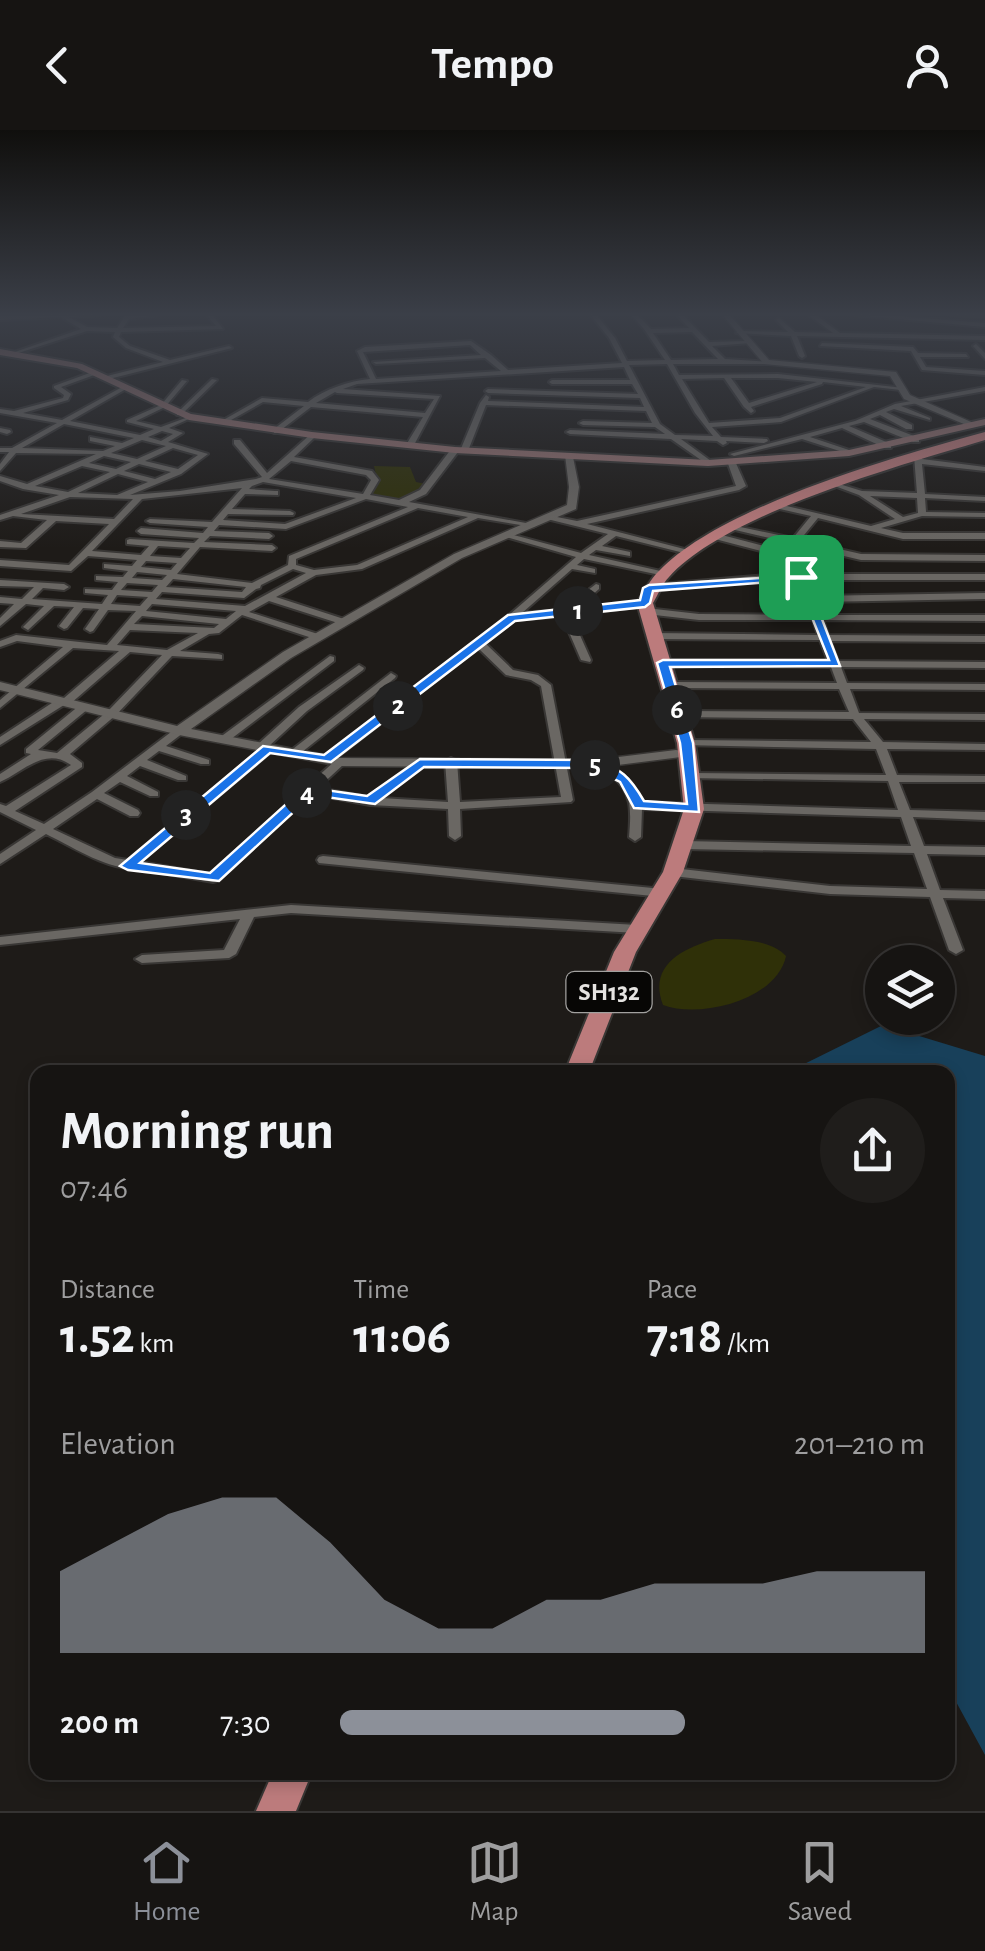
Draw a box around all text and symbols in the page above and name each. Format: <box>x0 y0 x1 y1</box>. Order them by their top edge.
icon: back <box>30 38 85 93</box>
icon: person <box>900 38 955 93</box>
text: Tempo <box>431 42 554 87</box>
pin <box>759 535 844 620</box>
icon: arrive <box>774 550 829 605</box>
pin: 1 <box>553 586 603 636</box>
text: 1 <box>573 597 583 625</box>
pin: 2 <box>373 681 423 731</box>
pin: 6 <box>652 685 702 735</box>
text: 2 <box>391 692 405 720</box>
text: 6 <box>670 696 684 724</box>
pin: 5 <box>570 740 620 790</box>
text: 5 <box>589 751 601 779</box>
pin: 4 <box>282 768 332 818</box>
text: 4 <box>300 779 314 807</box>
pin: 3 <box>161 790 211 840</box>
text: 3 <box>180 801 192 829</box>
map controls <box>865 945 955 1035</box>
button: layers <box>865 945 955 1035</box>
road number: SH132 <box>566 972 652 1012</box>
button: share <box>820 1098 925 1203</box>
text: Morning run <box>60 1104 334 1159</box>
text: 07:46 <box>60 1172 128 1204</box>
text: Distance <box>60 1276 155 1304</box>
text: Time <box>353 1276 409 1304</box>
text: Pace <box>647 1276 697 1304</box>
text: 1.52 <box>60 1312 135 1362</box>
text: 11:06 <box>353 1312 451 1362</box>
text: 7:18 <box>647 1312 722 1362</box>
text: km <box>135 1330 174 1358</box>
text: /km <box>722 1330 770 1358</box>
text: Elevation <box>60 1428 176 1460</box>
text: 201–210 m <box>794 1428 925 1460</box>
text: 200 m <box>60 1707 139 1739</box>
text: 7:30 <box>220 1707 271 1739</box>
tab: Home <box>133 1835 200 1929</box>
tab: Map <box>467 1835 522 1929</box>
tab: Saved <box>788 1835 852 1929</box>

